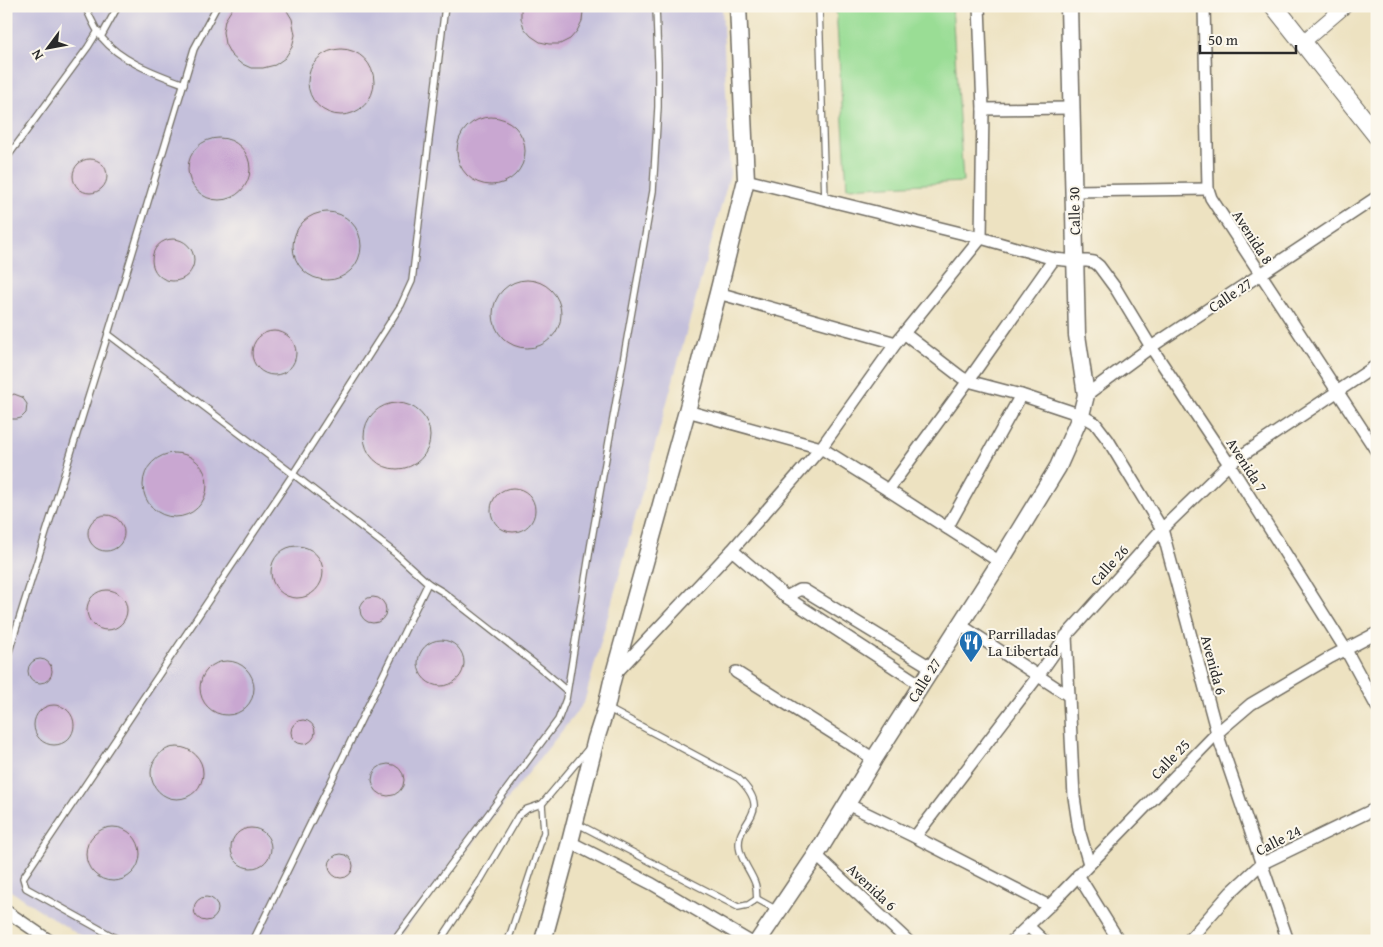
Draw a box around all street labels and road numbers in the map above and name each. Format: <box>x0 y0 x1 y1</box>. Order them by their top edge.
street label: Calle 30 <box>1063 187 1085 235</box>
street label: Avenida 8 <box>1228 206 1278 268</box>
street label: Calle 27 <box>1204 273 1256 317</box>
street label: Avenida 7 <box>1222 434 1272 496</box>
street label: Calle 26 <box>1085 540 1133 590</box>
street label: Avenida 6 <box>1196 633 1232 697</box>
street label: Calle 27 <box>902 654 946 706</box>
street label: Calle 25 <box>1146 734 1194 784</box>
street label: Calle 24 <box>1252 820 1304 860</box>
street label: Avenida 6 <box>843 859 901 915</box>

